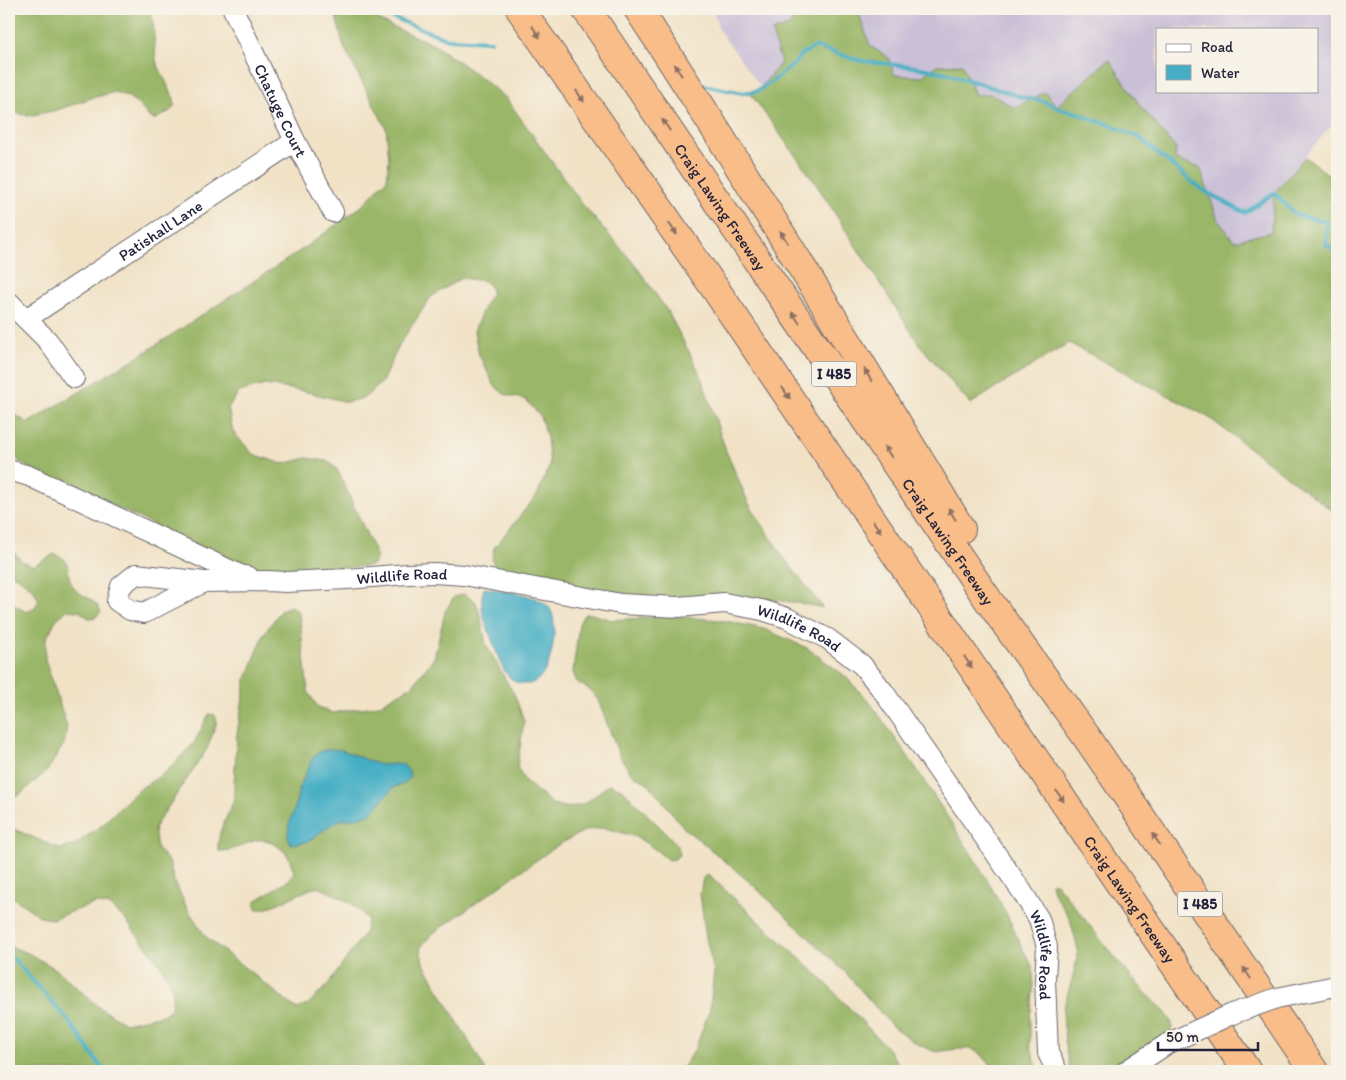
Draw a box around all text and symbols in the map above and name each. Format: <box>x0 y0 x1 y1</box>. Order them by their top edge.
one-way arrow <box>531 26 541 39</box>
legend <box>1156 28 1318 92</box>
text: Road <box>1201 38 1234 56</box>
street label: Chatuge Court <box>250 61 311 160</box>
one-way arrow <box>673 63 683 76</box>
text: Water <box>1201 64 1240 82</box>
one-way arrow <box>575 89 585 103</box>
one-way arrow <box>661 119 670 132</box>
street label: Craig Lawing Freeway <box>670 140 770 274</box>
street label: Patishall Lane <box>115 196 206 265</box>
one-way arrow <box>668 222 678 236</box>
one-way arrow <box>779 230 788 243</box>
one-way arrow <box>791 311 801 324</box>
road number: I 485 <box>812 362 856 386</box>
one-way arrow <box>864 369 873 382</box>
one-way arrow <box>781 386 791 400</box>
one-way arrow <box>883 445 893 459</box>
street label: Craig Lawing Freeway <box>898 474 998 609</box>
one-way arrow <box>948 508 957 521</box>
one-way arrow <box>872 520 882 534</box>
street label: Wildlife Road <box>356 564 448 588</box>
street label: Wildlife Road <box>755 600 845 656</box>
one-way arrow <box>963 655 973 668</box>
one-way arrow <box>1055 789 1065 803</box>
street label: Craig Lawing Freeway <box>1080 832 1180 967</box>
one-way arrow <box>1151 832 1161 845</box>
road number: I 485 <box>1178 892 1222 916</box>
street label: Wildlife Road <box>1026 906 1056 1001</box>
one-way arrow <box>1242 966 1252 980</box>
scale bar <box>1158 1020 1258 1052</box>
text: 50 m <box>1166 1028 1199 1046</box>

